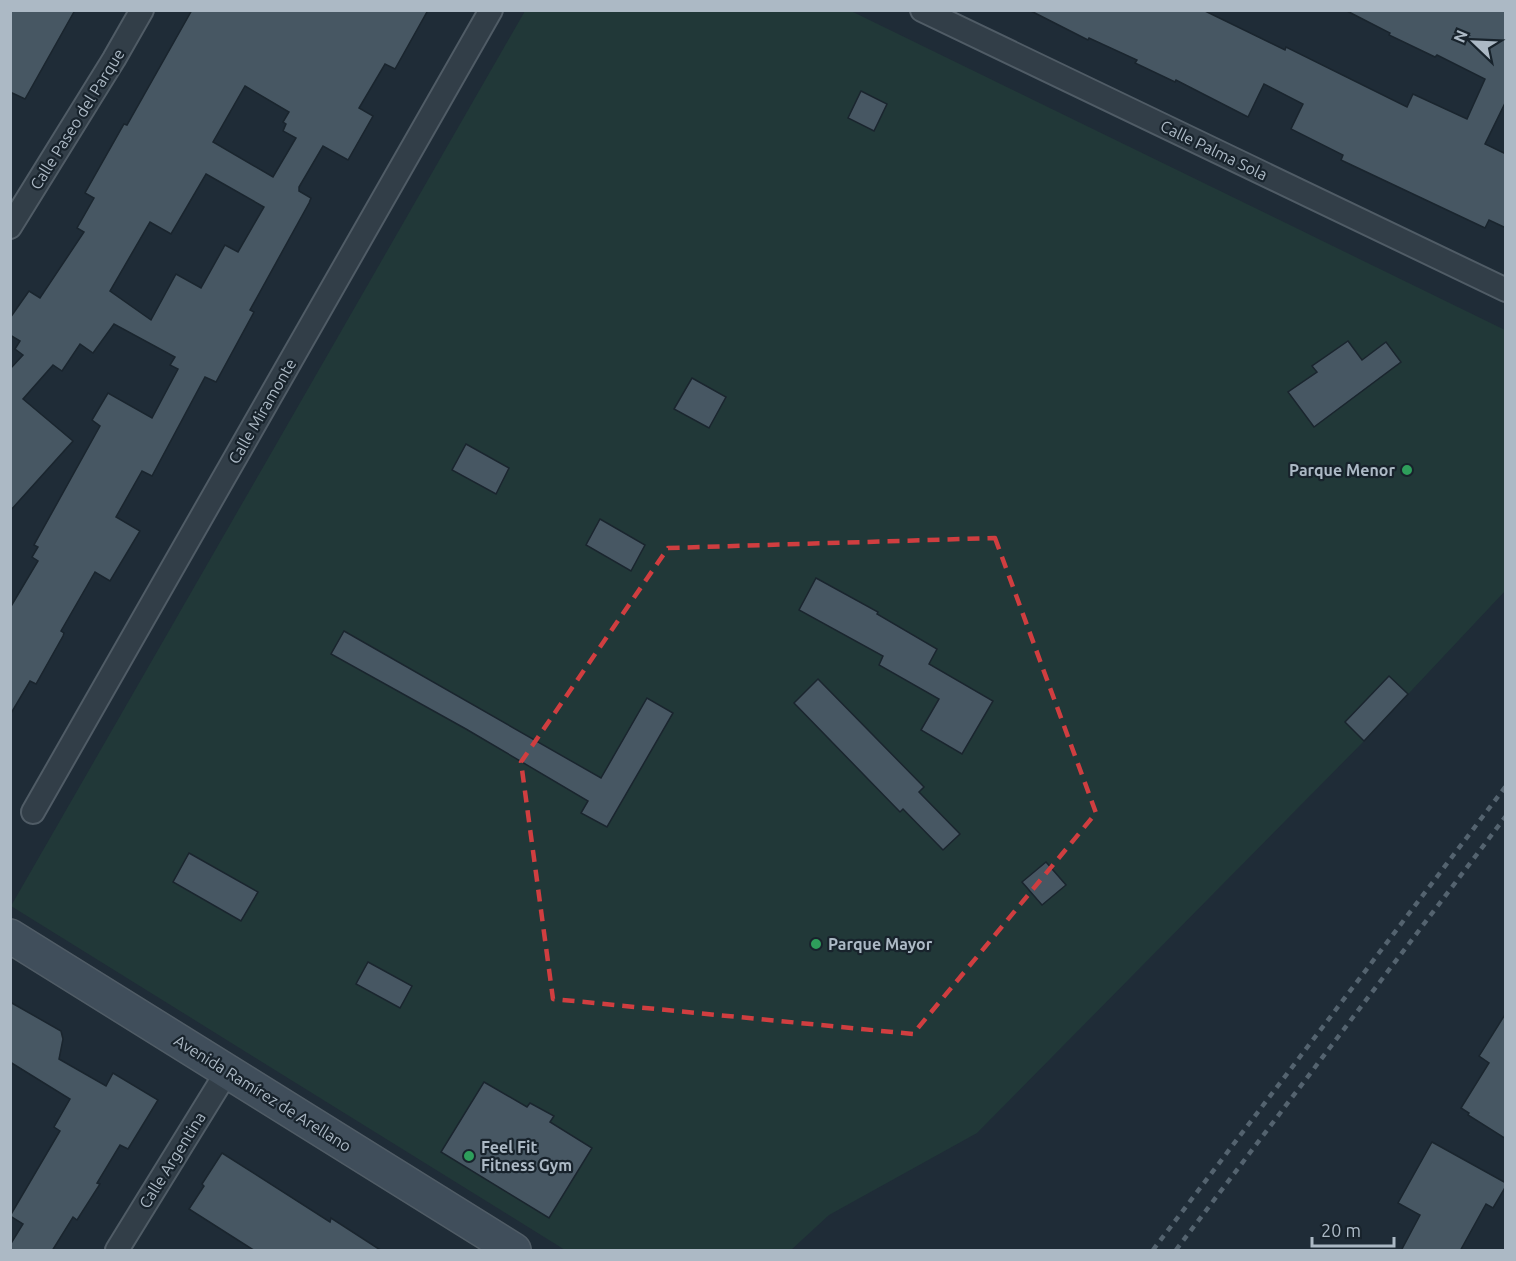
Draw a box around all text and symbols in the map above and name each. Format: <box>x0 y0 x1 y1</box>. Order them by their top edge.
north arrow <box>1444 12 1504 72</box>
text: N <box>1450 27 1471 45</box>
street label: Calle Paseo del Parque <box>26 45 128 193</box>
street label: Calle Palma Sola <box>1158 116 1270 184</box>
street label: Calle Miramonte <box>225 355 299 467</box>
place label: Parque Menor <box>1289 461 1395 479</box>
marker: Parque Menor <box>1400 463 1414 477</box>
place label: Parque Mayor <box>828 935 933 953</box>
marker: Parque Mayor <box>809 937 823 951</box>
street label: Avenida Ramírez de Arellano <box>171 1031 355 1155</box>
street label: Calle Argentina <box>135 1109 209 1211</box>
place label: Feel Fit Fitness Gym <box>481 1138 572 1174</box>
marker: Feel Fit Fitness Gym <box>462 1149 476 1163</box>
scale bar <box>1312 1210 1394 1248</box>
text: 20 m <box>1321 1220 1361 1240</box>

